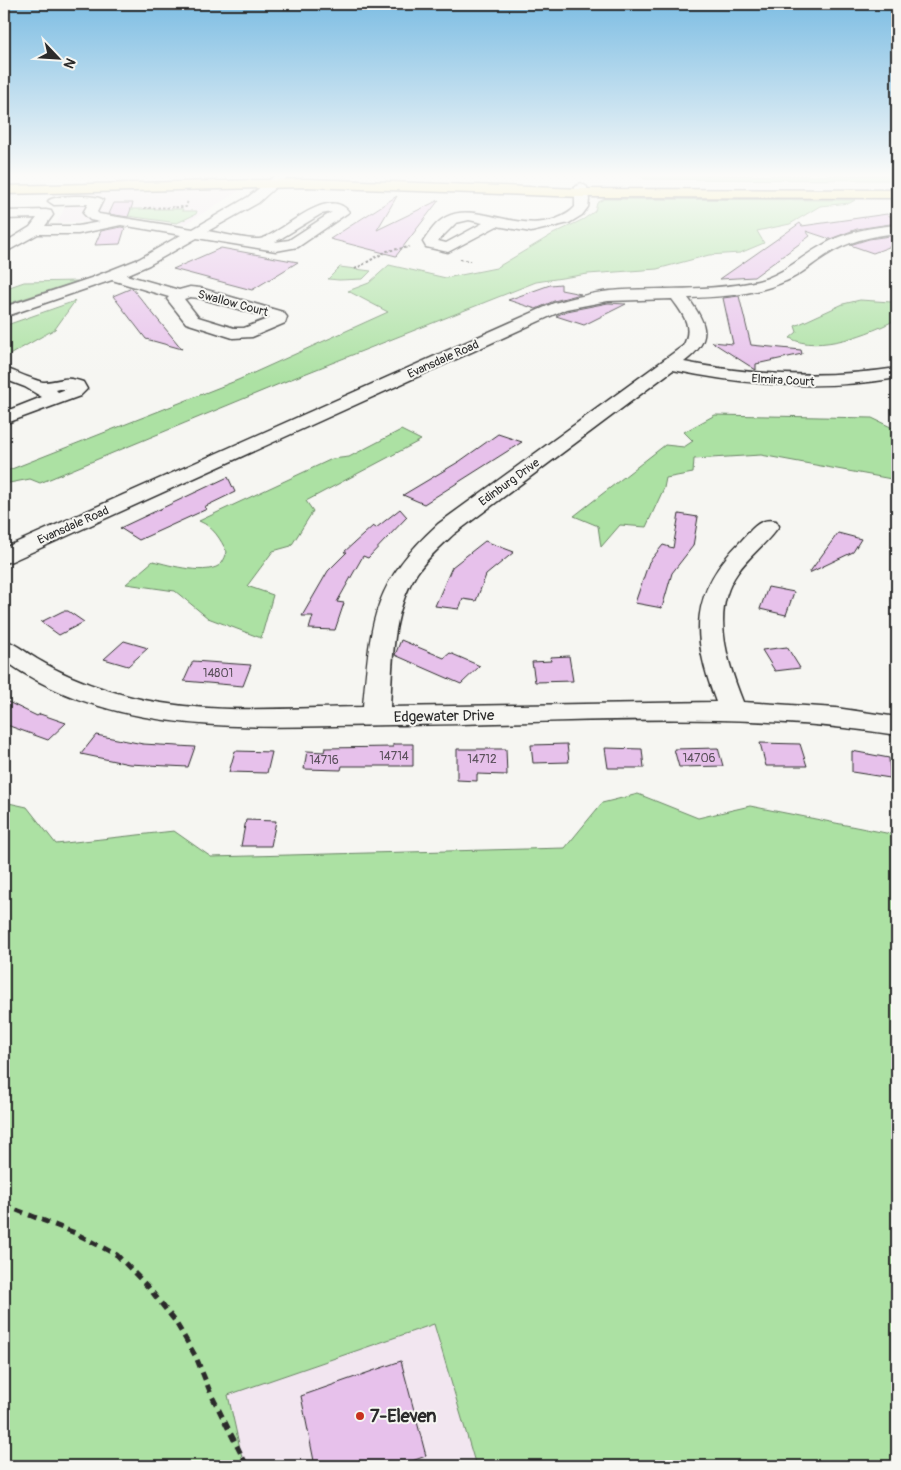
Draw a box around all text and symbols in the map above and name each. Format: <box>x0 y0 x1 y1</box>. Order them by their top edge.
north arrow <box>32 32 82 82</box>
text: N <box>60 55 79 71</box>
street label: Swallow Court <box>196 287 270 320</box>
street label: Evansdale Road <box>405 337 481 382</box>
street label: Elmira Court <box>751 371 815 390</box>
street label: Edinburg Drive <box>476 455 543 509</box>
street label: Evansdale Road <box>35 503 111 548</box>
house number: 14801 <box>203 666 233 681</box>
street label: Edgewater Drive <box>393 706 495 727</box>
house number: 14714 <box>379 749 409 764</box>
house number: 14706 <box>682 751 716 766</box>
house number: 14712 <box>467 752 497 767</box>
house number: 14716 <box>309 753 339 768</box>
place label: 7-Eleven <box>370 1405 437 1428</box>
marker: 7-Eleven <box>354 1410 366 1422</box>

